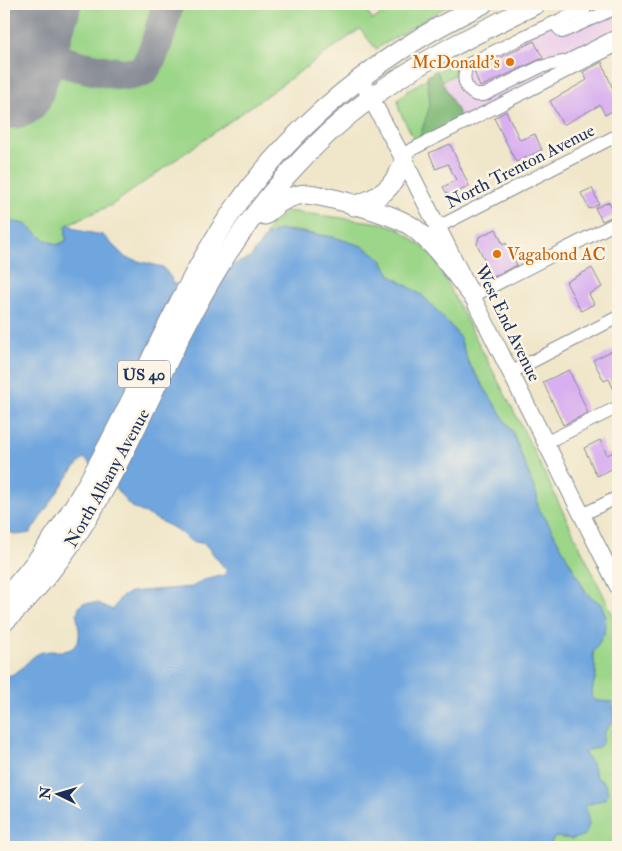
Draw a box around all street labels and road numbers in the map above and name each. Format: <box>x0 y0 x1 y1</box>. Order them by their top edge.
street label: North Trenton Avenue <box>442 119 599 214</box>
street label: West End Avenue <box>469 260 546 386</box>
road number: US 40 <box>118 360 170 388</box>
street label: North Albany Avenue <box>60 404 155 552</box>

